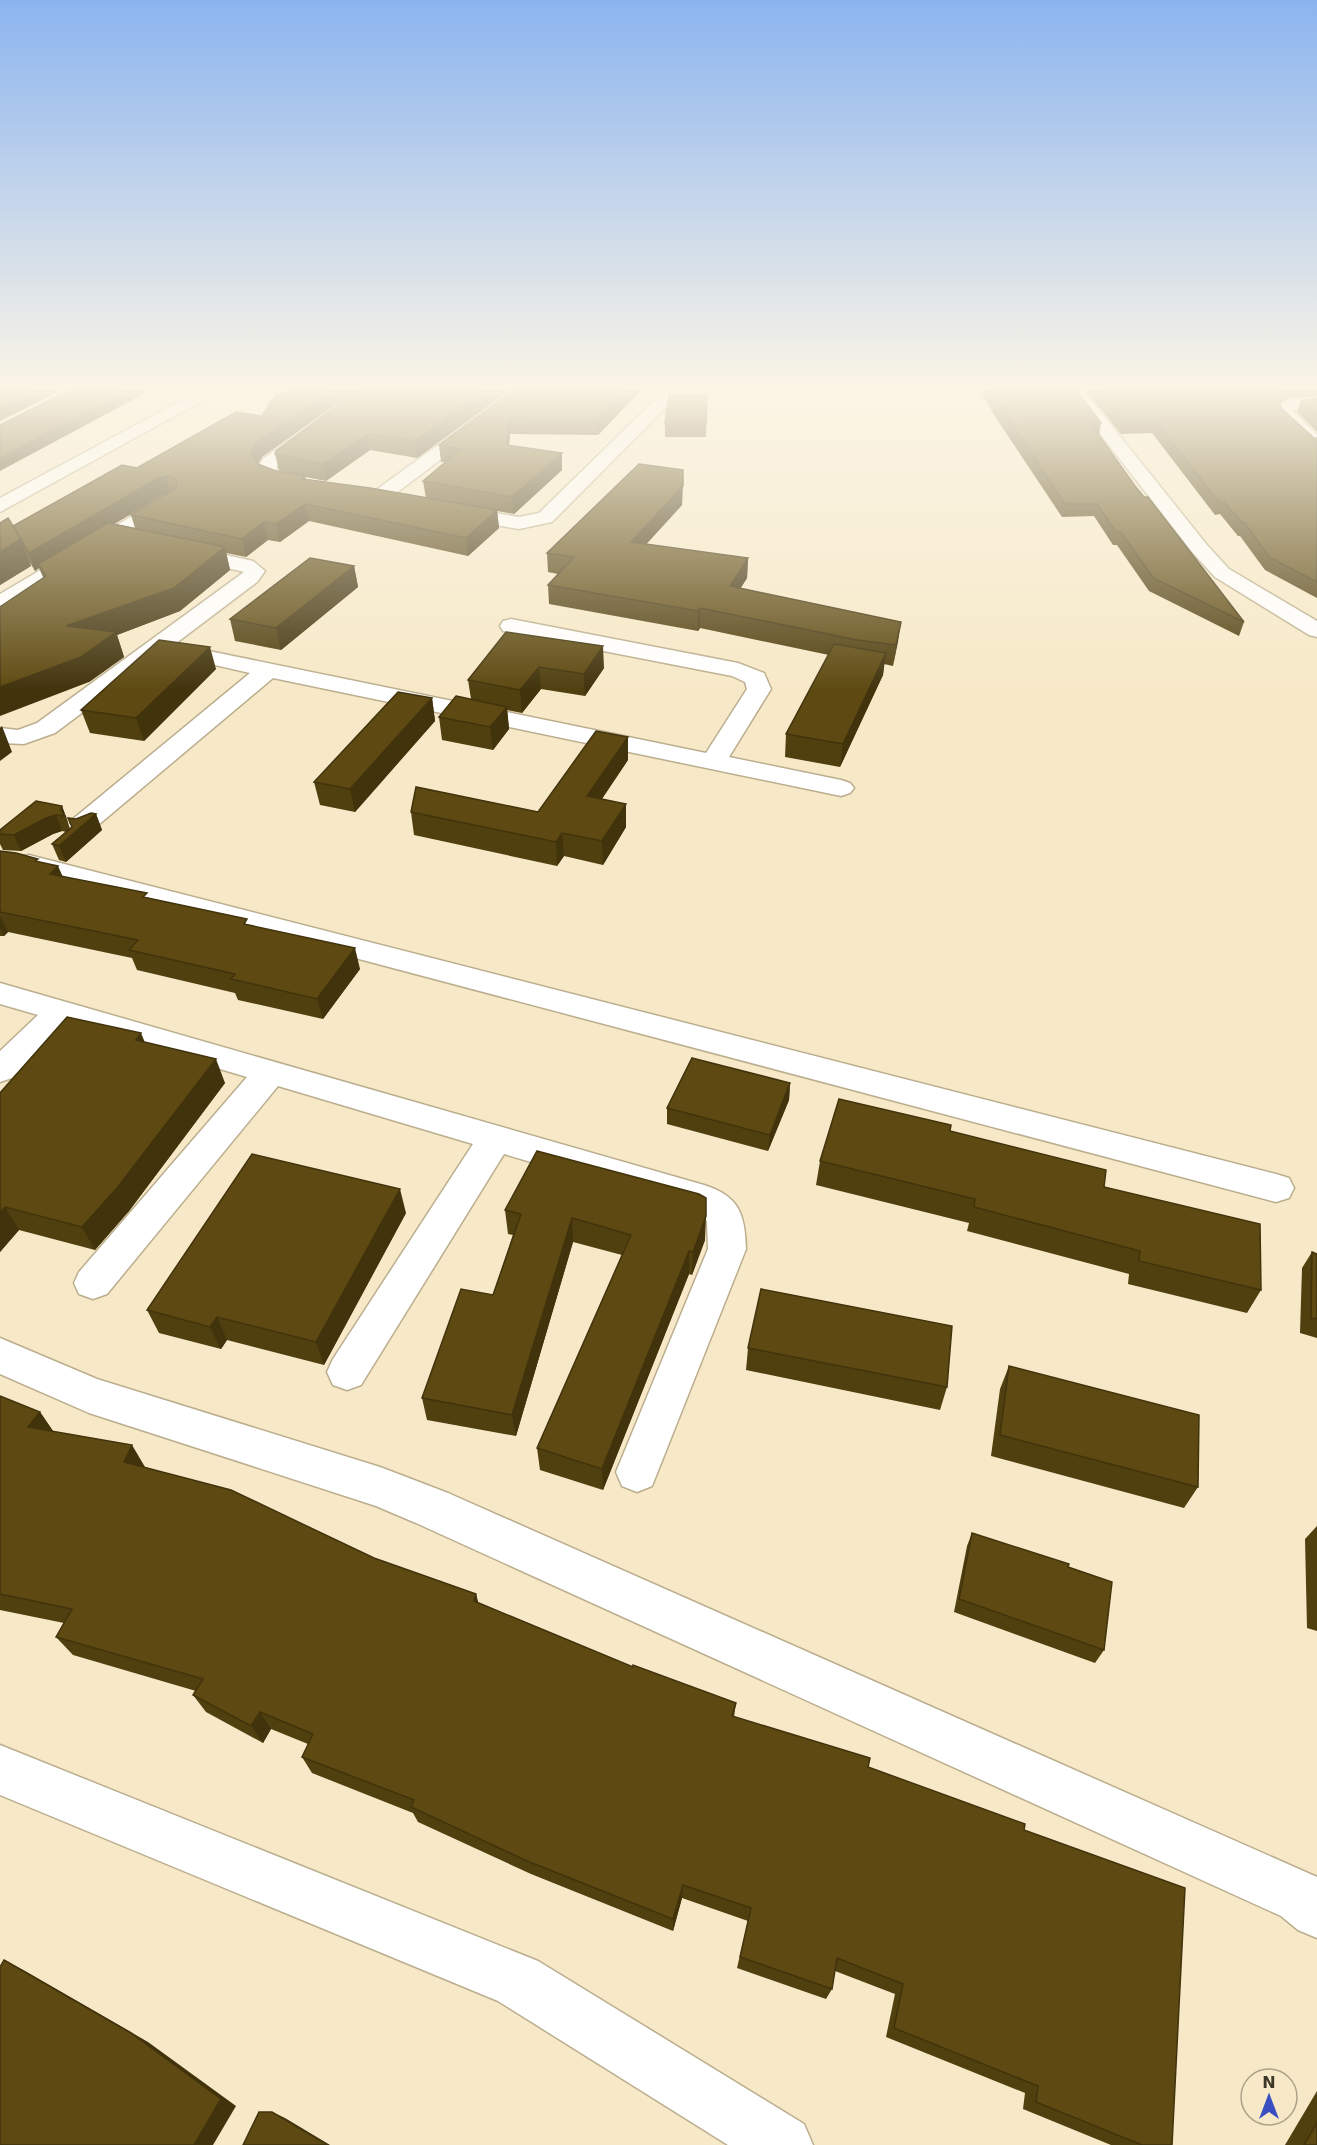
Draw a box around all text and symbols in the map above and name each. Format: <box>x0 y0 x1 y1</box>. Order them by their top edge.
north arrow <box>1239 2067 1299 2127</box>
text: N <box>1262 2073 1276 2092</box>

